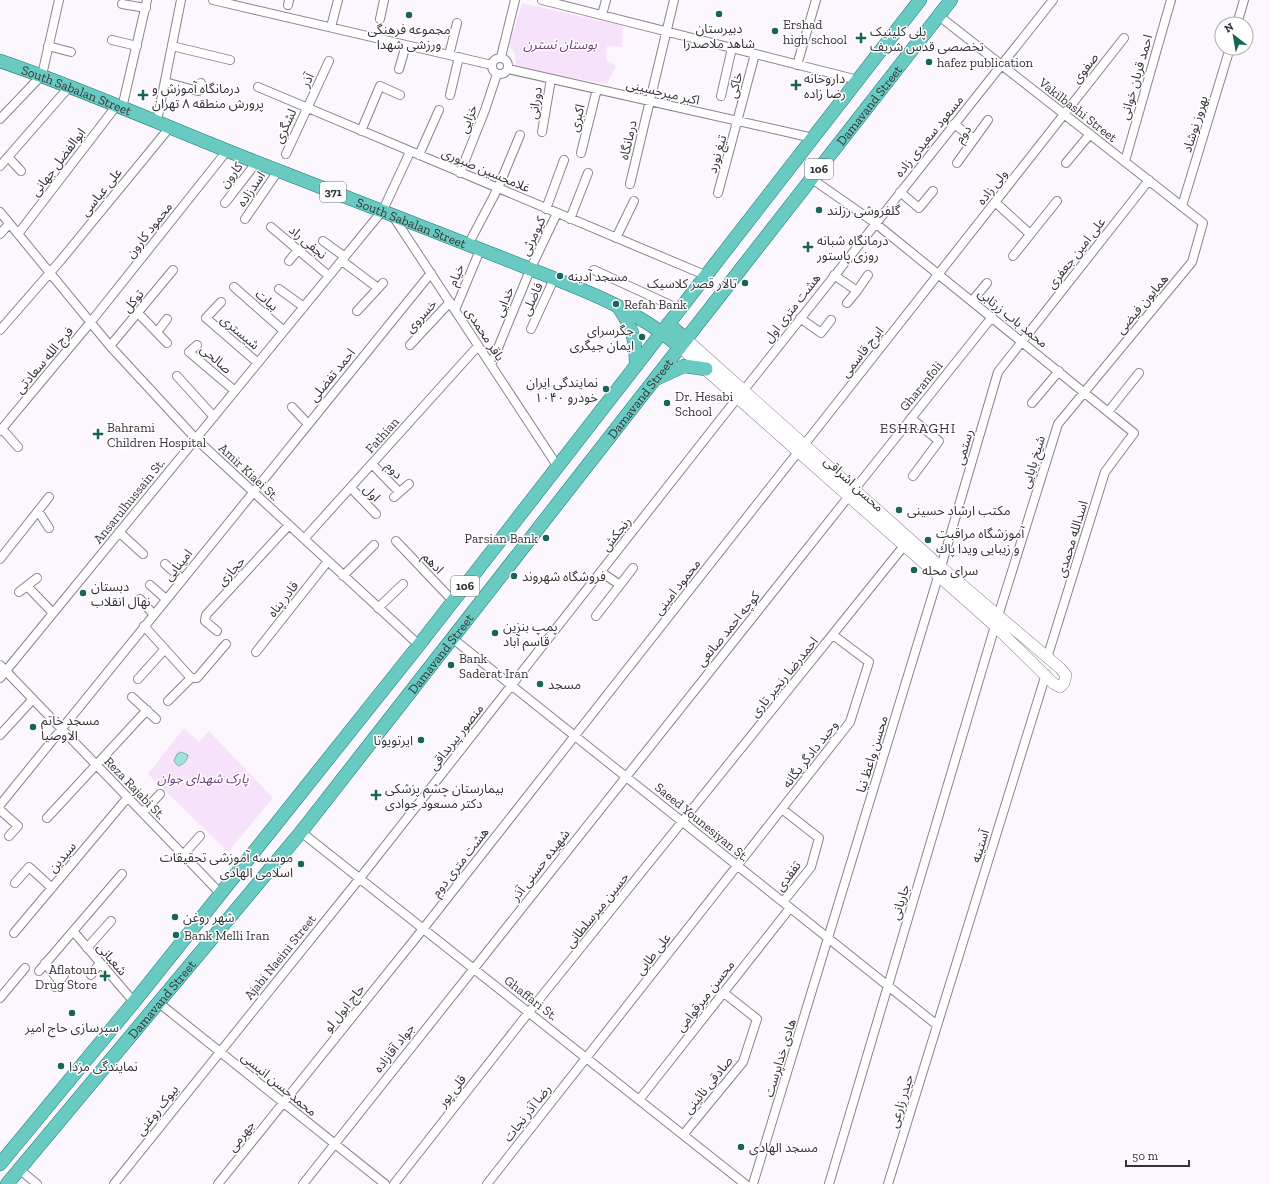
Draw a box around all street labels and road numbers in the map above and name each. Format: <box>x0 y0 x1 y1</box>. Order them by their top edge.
street label: احمد قربان خوانی <box>1117 33 1156 122</box>
street label: صفوی <box>1069 50 1102 87</box>
street label: South Sabalan Street <box>20 62 134 118</box>
street label: Damavand Street <box>833 62 905 148</box>
street label: آذر <box>297 69 317 90</box>
street label: خاکی <box>725 70 747 100</box>
street label: Vakilbashi Street <box>1035 74 1120 145</box>
street label: اکبر میرحسینی <box>625 76 701 109</box>
street label: دورانی <box>525 86 546 120</box>
street label: مسعود سعیدی زاده <box>892 92 967 180</box>
street label: بهروز نوشاد <box>1179 94 1212 154</box>
street label: خزایی <box>456 102 481 136</box>
street label: اکبری <box>566 103 589 134</box>
street label: لشگری <box>271 106 300 146</box>
street label: درمانگاه <box>616 119 640 161</box>
street label: دوم <box>952 122 976 147</box>
street label: ابوالفضل جهانی <box>27 125 89 200</box>
street label: تیغ نورد <box>704 133 732 176</box>
street label: غلامحسین صبوری <box>439 145 533 197</box>
street label: کارون <box>216 159 247 192</box>
road number: 106 <box>805 159 833 179</box>
street label: علی عباسی <box>77 165 126 220</box>
street label: ولی زاده <box>974 166 1011 208</box>
street label: اسدزاده <box>234 169 268 209</box>
road number: 371 <box>320 182 346 202</box>
street label: South Sabalan Street <box>354 194 469 251</box>
street label: محمود کارون <box>123 199 176 261</box>
street label: کیومرثی <box>517 214 550 258</box>
street label: علی امین جعفری <box>1044 214 1109 292</box>
street label: نجفی راد <box>285 222 330 263</box>
street label: خیام <box>445 261 469 289</box>
street label: هشت متری اول <box>760 271 824 346</box>
street label: همایون فیضی <box>1113 271 1172 338</box>
street label: فاضلی <box>518 280 547 318</box>
street label: خدایی <box>491 284 518 320</box>
street label: محمد باب زرتابی <box>974 285 1051 352</box>
street label: بیات <box>253 286 281 314</box>
street label: توکل <box>119 287 148 316</box>
street label: خسروی <box>402 296 441 336</box>
street label: باقر محمدی <box>461 304 508 364</box>
street label: شیستری <box>217 311 262 353</box>
street label: فرج الله سعادتی <box>12 324 79 398</box>
street label: ایرج قاسمی <box>838 324 889 382</box>
street label: صالحی <box>197 341 235 378</box>
street label: احمد تفضلی <box>306 345 359 405</box>
street label: Damavand Street <box>604 355 676 441</box>
street label: Gharanfoli <box>896 358 946 414</box>
street label: Fathian <box>362 414 402 456</box>
street label: رستمی <box>952 427 977 467</box>
street label: شیخ بابایی <box>1018 434 1051 491</box>
street label: Amir Kiaei St. <box>216 440 282 504</box>
street label: محسن اشراقی <box>820 453 887 516</box>
street label: Ansarulhussain St. <box>90 456 168 546</box>
street label: دوم <box>381 458 406 483</box>
street label: اول <box>360 481 384 505</box>
street label: اسدالله محمدی <box>1053 499 1092 579</box>
street label: رنجکش <box>598 514 635 555</box>
street label: امینایی <box>161 546 196 585</box>
street label: ادهم <box>417 549 447 579</box>
street label: حجازی <box>214 553 249 589</box>
street label: محمود امینی <box>651 556 704 619</box>
road number: 106 <box>451 576 479 596</box>
street label: قادر پناه <box>264 578 303 621</box>
street label: کوچه احمد صانعی <box>693 588 765 671</box>
street label: Damavand Street <box>404 610 476 697</box>
street label: احمدرضا رنجبر تاری <box>747 634 822 721</box>
street label: منصور پیربداقی <box>426 701 488 774</box>
street label: محسن واعظ نیا <box>853 713 892 795</box>
street label: وحید دادگر یگانه <box>779 717 841 791</box>
street label: Reza Rajabi St. <box>101 754 169 823</box>
street label: Saeed Younesiyan St. <box>652 779 752 865</box>
street label: هشت متری دوم <box>428 824 493 901</box>
street label: شهیده حسنی آذر <box>507 826 573 905</box>
street label: آستینه <box>968 827 993 864</box>
street label: سیدین <box>45 839 80 876</box>
street label: تفقدی <box>772 858 805 895</box>
street label: حسین میرسلطانی <box>562 869 633 951</box>
street label: جاریانی <box>887 882 914 922</box>
street label: Ajabi Naeini Street <box>241 911 320 1003</box>
street label: علی طایی <box>632 930 675 979</box>
street label: شعبانی <box>93 940 130 979</box>
street label: Damavand Street <box>125 957 199 1041</box>
street label: محسن میرقوامی <box>672 957 738 1035</box>
street label: Ghaffari St. <box>501 973 561 1023</box>
street label: حاج ابول لو <box>320 981 370 1037</box>
street label: هادی خداپرست <box>761 1017 801 1100</box>
street label: جواد آقازاده <box>370 1020 418 1075</box>
street label: محمدحسن انیسی <box>238 1049 320 1120</box>
street label: صادقی نائینی <box>680 1053 737 1117</box>
street label: قلی پور <box>434 1072 471 1112</box>
street label: حیدر زارعی <box>886 1072 917 1130</box>
street label: رضا آذر نجات <box>500 1081 554 1145</box>
street label: بیوک روغنی <box>133 1082 182 1139</box>
street label: جهرمی <box>224 1117 259 1155</box>

